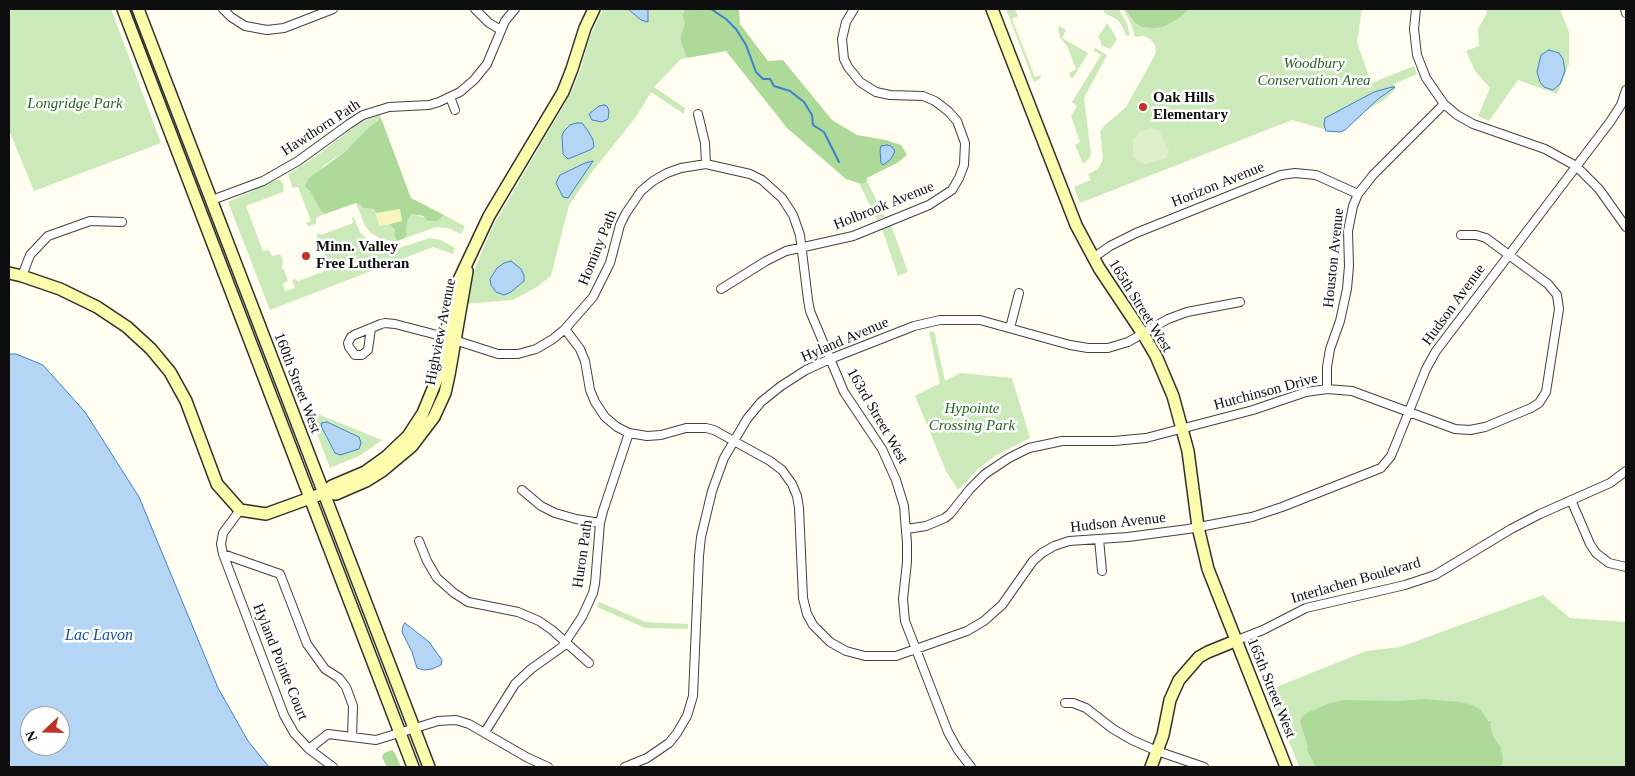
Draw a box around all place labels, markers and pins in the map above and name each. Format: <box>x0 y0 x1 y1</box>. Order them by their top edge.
place label: Oak Hills Elementary <box>1153 89 1228 124</box>
marker: Oak Hills Elementary <box>1137 101 1149 113</box>
place label: Minn. Valley Free Lutheran <box>316 238 409 273</box>
marker: Minn. Valley Free Lutheran <box>300 250 312 262</box>

